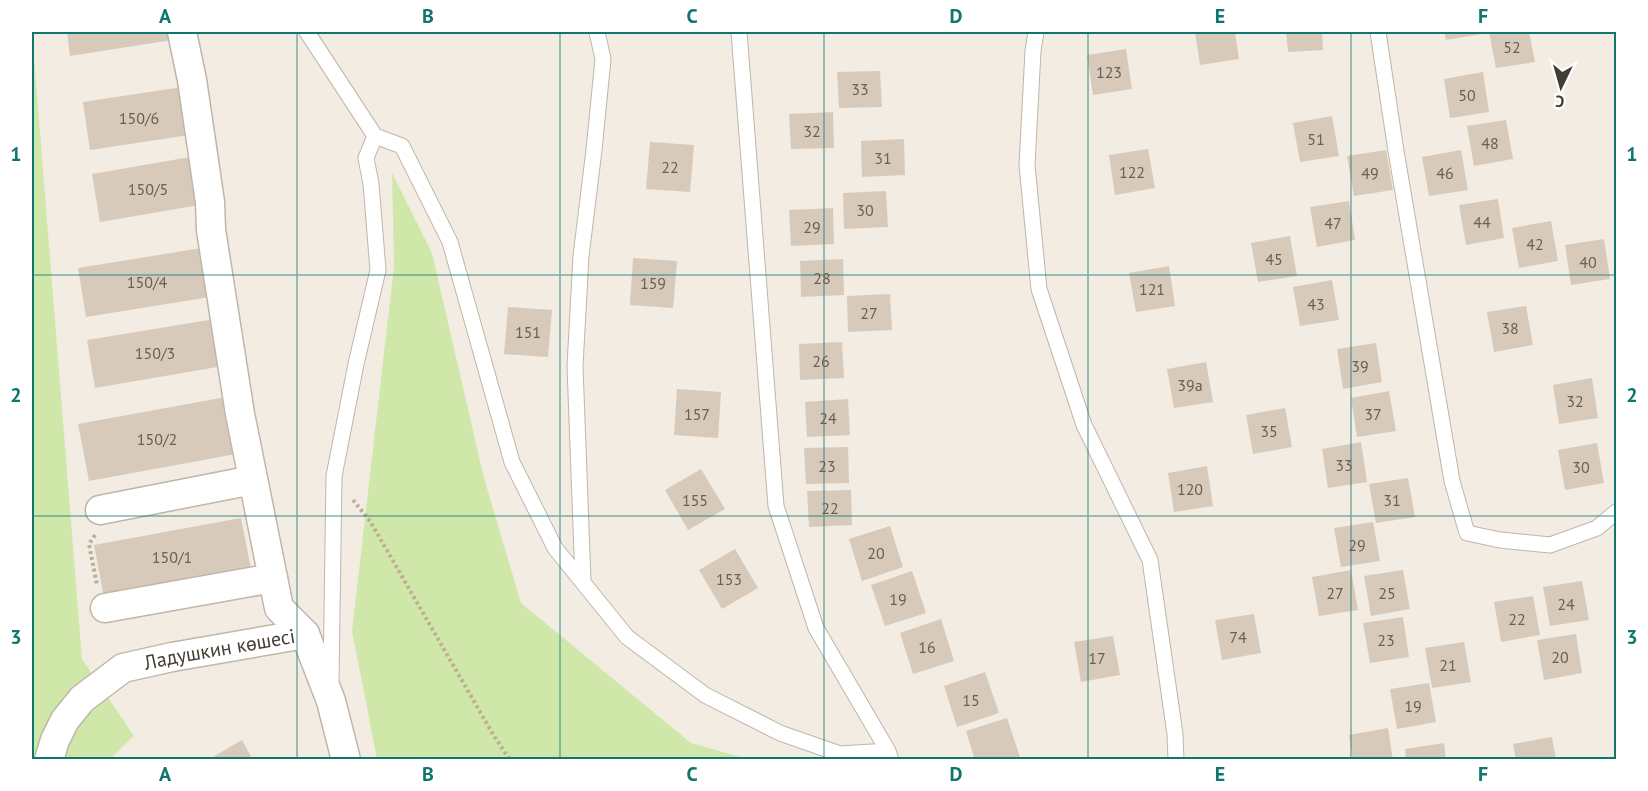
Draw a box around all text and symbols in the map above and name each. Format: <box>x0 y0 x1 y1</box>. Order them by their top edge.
text: A <box>159 3 172 29</box>
text: B <box>422 3 434 29</box>
text: C <box>686 3 698 29</box>
text: D <box>950 3 963 29</box>
text: E <box>1215 3 1225 29</box>
text: F <box>1478 3 1488 29</box>
house number: 52 <box>1503 37 1521 57</box>
north arrow <box>1531 57 1591 117</box>
house number: 123 <box>1096 62 1122 82</box>
house number: 33 <box>851 79 869 99</box>
house number: 50 <box>1458 85 1476 105</box>
text: С <box>1554 92 1565 112</box>
house number: 150/6 <box>119 108 159 128</box>
house number: 32 <box>803 121 821 141</box>
house number: 51 <box>1307 129 1325 149</box>
house number: 48 <box>1481 133 1499 153</box>
text: 1 <box>10 141 22 167</box>
text: 1 <box>1626 141 1638 167</box>
house number: 31 <box>874 148 892 168</box>
house number: 22 <box>661 157 679 177</box>
house number: 122 <box>1119 162 1145 182</box>
house number: 49 <box>1361 163 1379 183</box>
house number: 46 <box>1436 163 1454 183</box>
house number: 150/5 <box>128 179 168 199</box>
house number: 30 <box>856 200 874 220</box>
house number: 44 <box>1473 212 1491 232</box>
house number: 47 <box>1324 213 1342 233</box>
house number: 29 <box>803 217 821 237</box>
house number: 42 <box>1526 234 1544 254</box>
house number: 45 <box>1265 249 1283 269</box>
house number: 40 <box>1579 252 1597 272</box>
house number: 28 <box>813 268 831 288</box>
house number: 150/4 <box>127 272 168 292</box>
house number: 159 <box>640 273 666 293</box>
house number: 121 <box>1139 279 1165 299</box>
house number: 43 <box>1307 294 1325 314</box>
house number: 27 <box>860 303 878 323</box>
house number: 38 <box>1501 318 1519 338</box>
house number: 151 <box>515 322 541 342</box>
house number: 150/3 <box>135 343 175 363</box>
house number: 26 <box>812 351 830 371</box>
house number: 39 <box>1351 356 1369 376</box>
house number: 39а <box>1177 375 1203 395</box>
text: 2 <box>10 382 22 408</box>
text: 2 <box>1626 382 1638 408</box>
house number: 32 <box>1566 391 1584 411</box>
house number: 157 <box>684 404 710 424</box>
house number: 37 <box>1364 404 1382 424</box>
house number: 24 <box>819 408 837 428</box>
house number: 35 <box>1260 421 1278 441</box>
house number: 150/2 <box>137 429 177 449</box>
house number: 33 <box>1335 455 1353 475</box>
house number: 23 <box>818 456 836 476</box>
house number: 30 <box>1572 457 1590 477</box>
house number: 120 <box>1177 479 1203 499</box>
house number: 155 <box>682 490 708 510</box>
house number: 31 <box>1383 490 1401 510</box>
house number: 22 <box>821 498 839 518</box>
house number: 29 <box>1348 535 1366 555</box>
house number: 20 <box>867 543 885 563</box>
house number: 150/1 <box>152 547 192 567</box>
house number: 153 <box>716 569 742 589</box>
house number: 27 <box>1326 583 1344 603</box>
house number: 25 <box>1378 583 1396 603</box>
house number: 19 <box>889 589 907 609</box>
house number: 24 <box>1557 594 1575 614</box>
house number: 22 <box>1508 609 1526 629</box>
street label: Ладушкин көшесі <box>140 623 297 676</box>
text: 3 <box>10 624 22 650</box>
text: 3 <box>1626 624 1638 650</box>
house number: 74 <box>1229 627 1247 647</box>
house number: 23 <box>1377 630 1395 650</box>
house number: 16 <box>918 637 936 657</box>
house number: 20 <box>1551 647 1569 667</box>
house number: 17 <box>1088 648 1106 668</box>
house number: 21 <box>1439 655 1457 675</box>
house number: 15 <box>962 690 980 710</box>
house number: 19 <box>1404 696 1422 716</box>
text: A <box>159 761 172 787</box>
text: B <box>422 761 434 787</box>
text: C <box>686 761 698 787</box>
text: D <box>950 761 963 787</box>
text: E <box>1215 761 1225 787</box>
text: F <box>1478 761 1488 787</box>

